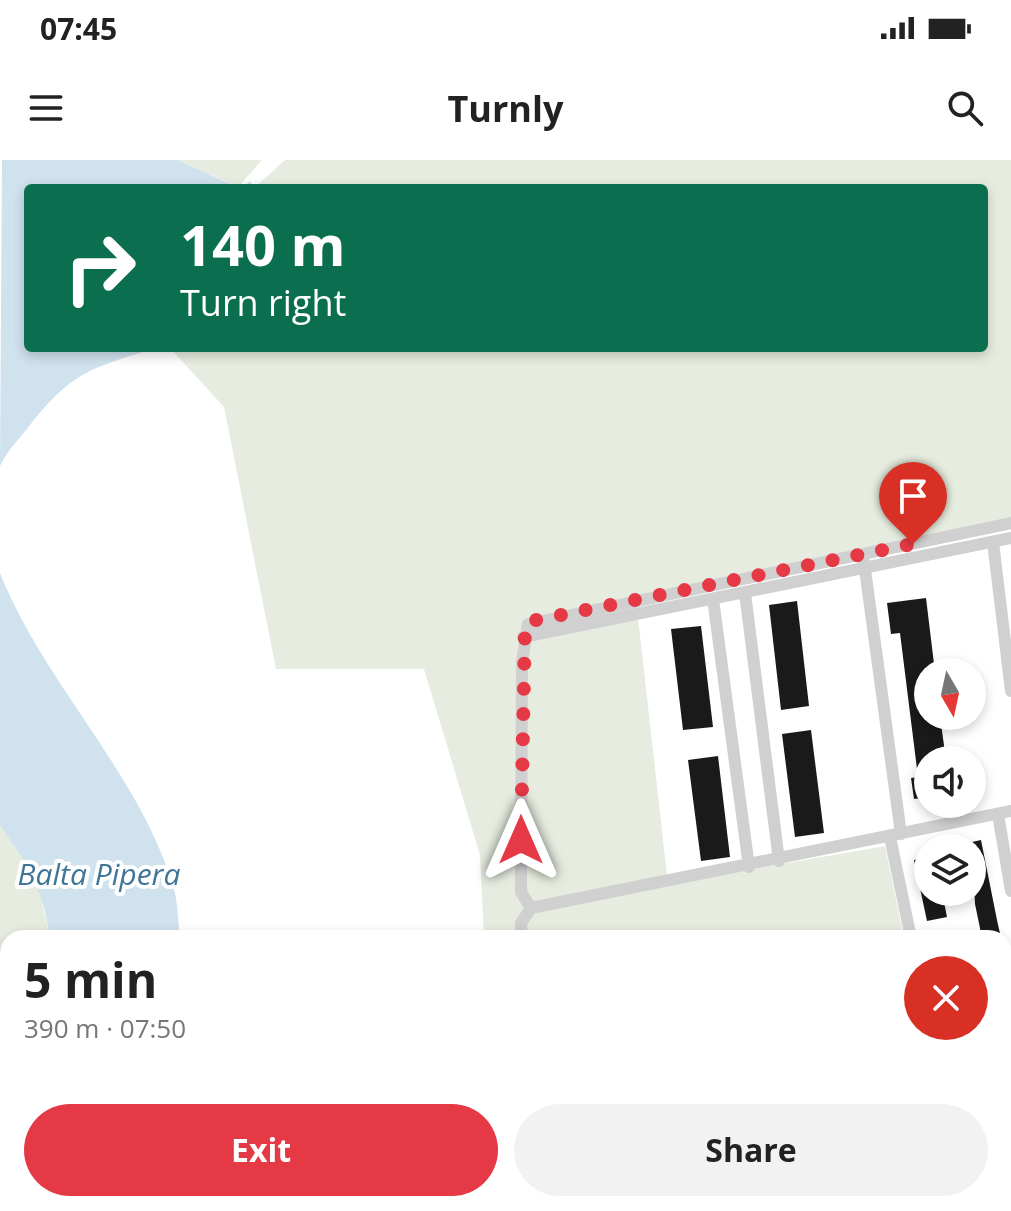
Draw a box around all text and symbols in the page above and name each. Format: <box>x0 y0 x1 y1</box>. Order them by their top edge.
text: 07:45 <box>40 8 117 49</box>
text: Turnly <box>448 84 563 133</box>
icon: menu <box>24 86 68 130</box>
icon: search <box>943 86 987 130</box>
text: 140 m <box>180 206 346 282</box>
icon: right <box>48 216 152 320</box>
text: Turn right <box>180 278 346 327</box>
pin <box>879 462 947 544</box>
icon: arrive <box>891 474 935 518</box>
north arrow <box>914 658 986 730</box>
map controls <box>914 658 986 906</box>
button: sound <box>914 746 986 818</box>
position arrow <box>479 798 563 882</box>
button: layers <box>914 834 986 906</box>
water label: Balta Pipera <box>18 853 180 894</box>
text: 5 min <box>24 947 157 1012</box>
button: close <box>904 956 988 1040</box>
text: 390 m · 07:50 <box>24 1010 186 1046</box>
button: Exit <box>24 1104 498 1196</box>
button: Share <box>514 1104 988 1196</box>

